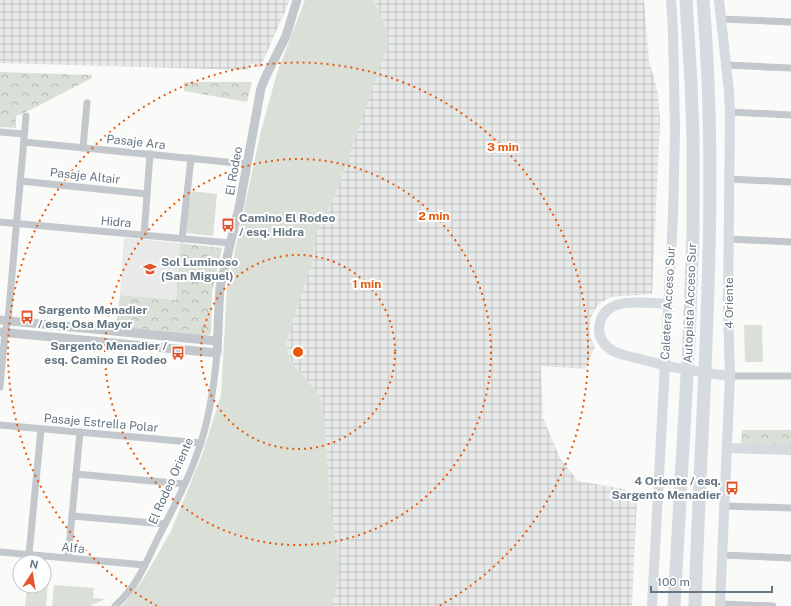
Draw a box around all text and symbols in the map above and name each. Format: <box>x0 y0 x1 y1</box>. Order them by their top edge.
street label: Pasaje Ara <box>106 132 166 152</box>
text: 3 min <box>487 140 519 154</box>
street label: El Rodeo <box>223 145 245 196</box>
street label: Pasaje Altair <box>49 165 121 187</box>
text: 2 min <box>418 209 450 223</box>
place label: Camino El Rodeo / esq. Hidra <box>239 211 335 239</box>
street label: Hidra <box>100 214 132 230</box>
bus stop icon: Camino El Rodeo / esq. Hidra <box>220 217 236 233</box>
street label: Autopista Acceso Sur <box>681 242 699 363</box>
street label: Caletera Acceso Sur <box>658 246 678 360</box>
place label: Sol Luminoso (San Miguel) <box>161 255 238 283</box>
school or university icon: Sol Luminoso (San Miguel) <box>142 261 158 277</box>
text: 1 min <box>353 277 381 291</box>
street label: 4 Oriente <box>722 277 736 329</box>
place label: Sargento Menadier / esq. Osa Mayor <box>38 303 148 331</box>
bus stop icon: Sargento Menadier / esq. Osa Mayor <box>19 309 35 325</box>
place label: Sargento Menadier / esq. Camino El Rodeo <box>44 339 167 367</box>
bus stop icon: Sargento Menadier / esq. Camino El Rodeo <box>170 345 186 361</box>
centre of rings <box>291 345 305 359</box>
street label: Pasaje Estrella Polar <box>43 411 159 435</box>
street label: El Rodeo Oriente <box>146 435 196 526</box>
place label: 4 Oriente / esq. Sargento Menadier <box>612 474 721 502</box>
bus stop icon: 4 Oriente / esq. Sargento Menadier <box>724 480 740 496</box>
street label: Alfa <box>61 540 85 556</box>
north arrow <box>12 554 52 594</box>
text: N <box>29 557 40 571</box>
scale bar <box>651 568 772 594</box>
text: 100 m <box>657 575 690 589</box>

